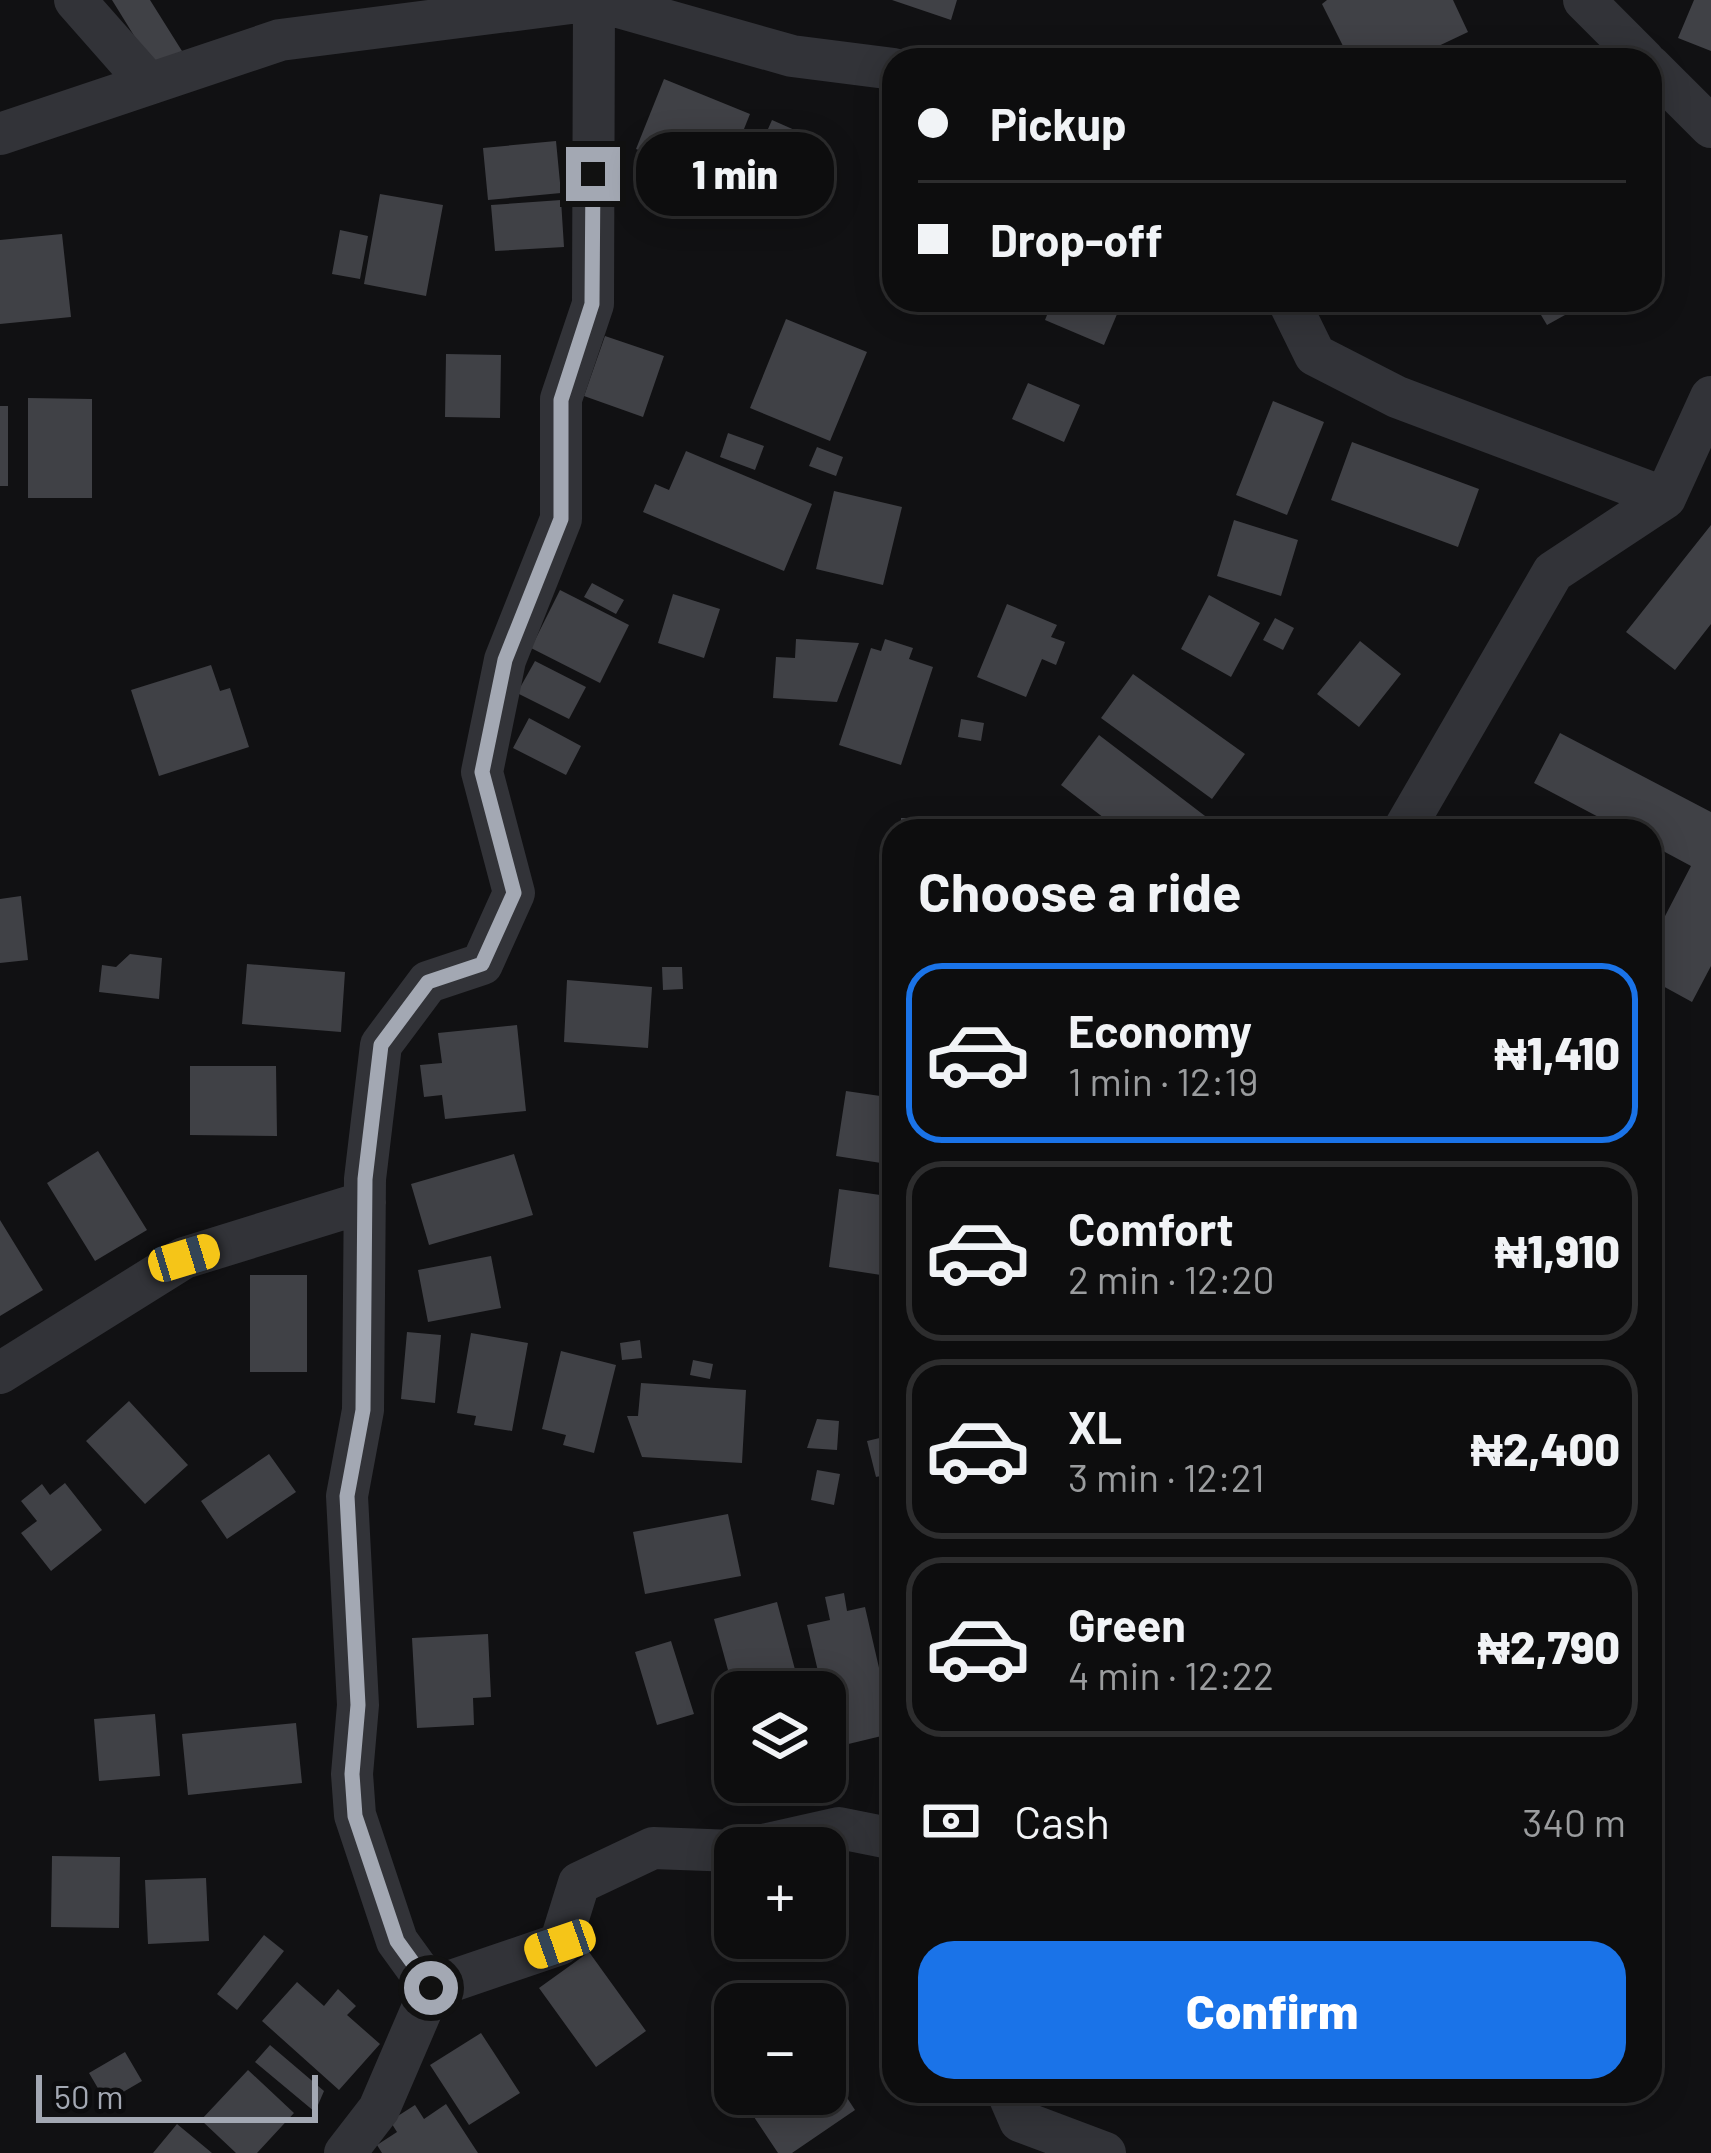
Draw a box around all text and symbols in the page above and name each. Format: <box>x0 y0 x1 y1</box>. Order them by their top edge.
text: Pickup <box>990 96 1127 150</box>
callout: 1 min <box>635 132 833 216</box>
route end <box>566 147 620 201</box>
text: 1 min <box>692 150 778 197</box>
text: Drop-off <box>990 212 1163 266</box>
text: Choose a ride <box>918 858 1242 923</box>
icon: car <box>924 999 1032 1107</box>
text: Economy <box>1068 1003 1252 1057</box>
text: ₦1,410 <box>1494 1025 1620 1079</box>
text: 1 min · 12:19 <box>1068 1057 1258 1104</box>
icon: car <box>924 1197 1032 1305</box>
text: Comfort <box>1068 1201 1234 1255</box>
text: ₦1,910 <box>1495 1223 1620 1277</box>
car <box>144 1230 224 1286</box>
text: 2 min · 12:20 <box>1068 1255 1274 1302</box>
icon: car <box>924 1395 1032 1503</box>
text: XL <box>1068 1399 1122 1453</box>
text: ₦2,400 <box>1471 1421 1620 1475</box>
text: 3 min · 12:21 <box>1068 1453 1265 1500</box>
icon: car <box>924 1593 1032 1701</box>
text: Green <box>1068 1597 1186 1651</box>
text: ₦2,790 <box>1478 1619 1620 1673</box>
text: 4 min · 12:22 <box>1068 1651 1274 1698</box>
map controls <box>714 1671 846 2115</box>
button: layers <box>714 1671 846 1803</box>
icon: cash <box>918 1788 984 1854</box>
text: Cash <box>1014 1794 1110 1848</box>
text: 340 m <box>1522 1798 1626 1845</box>
button: + <box>714 1827 846 1959</box>
car <box>520 1915 600 1973</box>
button: Confirm <box>918 1941 1626 2079</box>
route start <box>404 1961 458 2015</box>
button: − <box>714 1983 846 2115</box>
scale bar <box>36 2069 318 2122</box>
text: 50 m <box>54 2076 124 2116</box>

